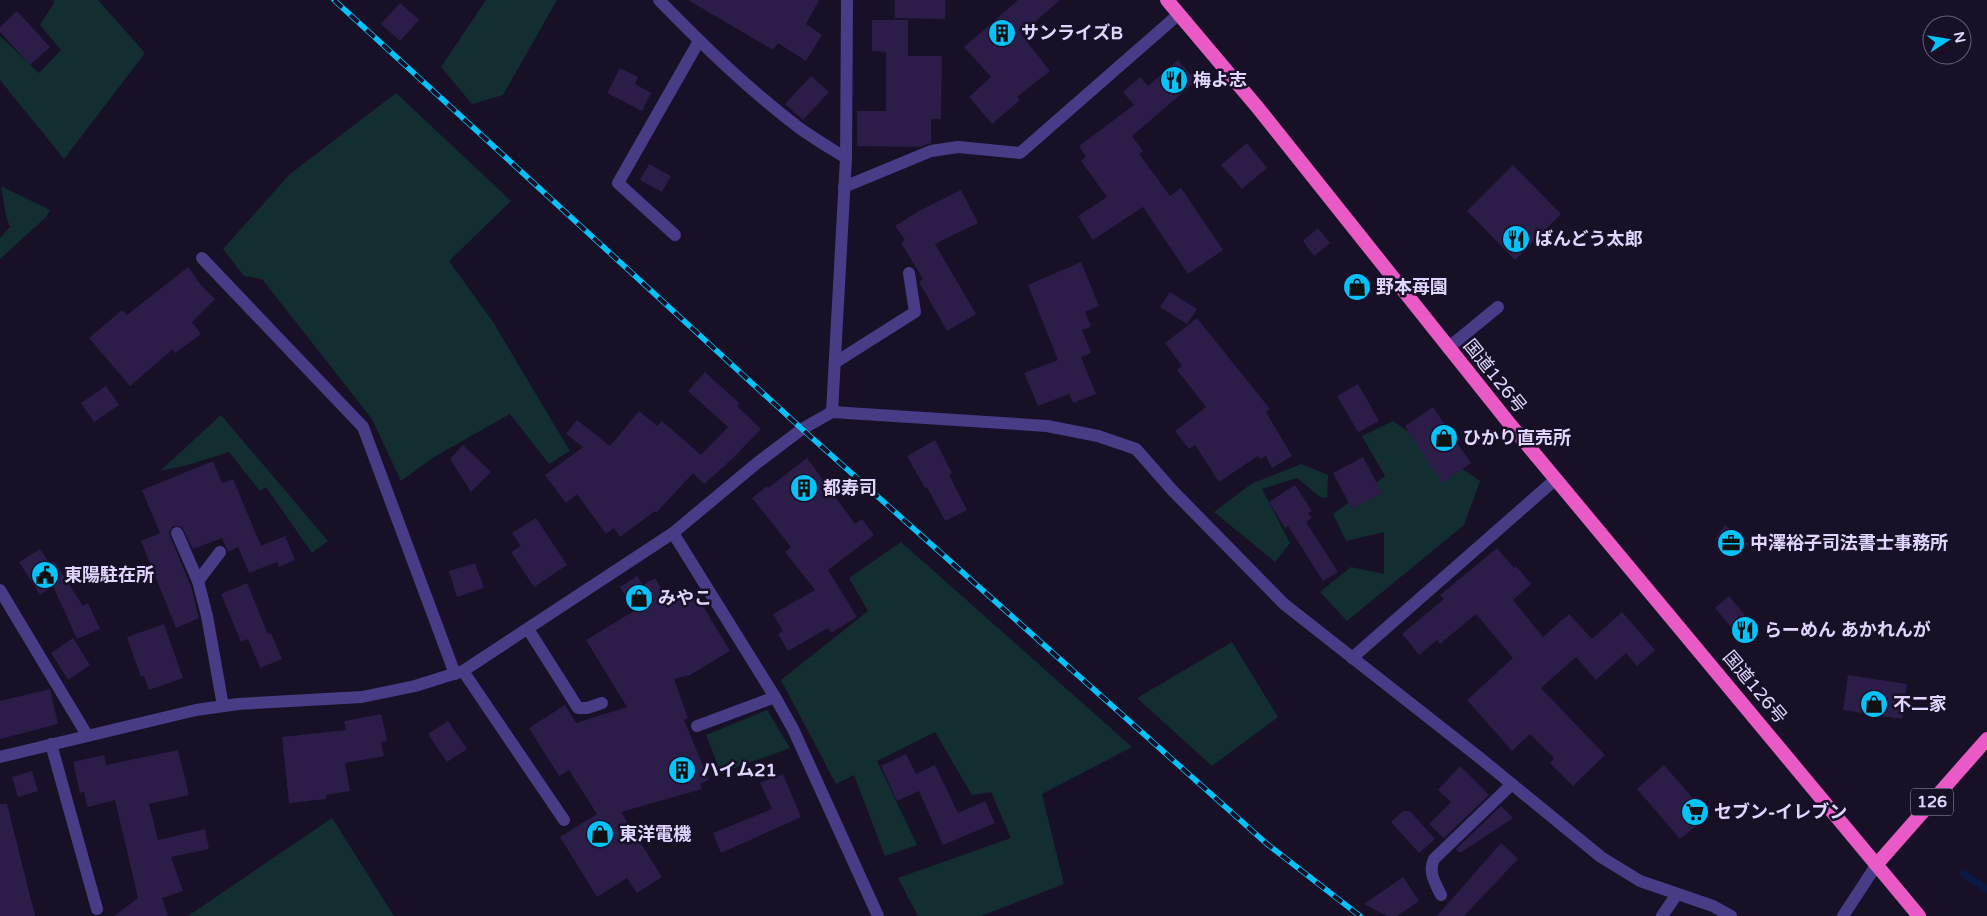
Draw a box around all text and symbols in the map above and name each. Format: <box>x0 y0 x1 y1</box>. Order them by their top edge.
north arrow <box>1922 15 1972 65</box>
building icon: サンライズB <box>987 18 1017 48</box>
place label: サンライズB <box>1021 22 1123 44</box>
text: N <box>1950 30 1969 45</box>
restaurant icon: 梅よ志 <box>1159 65 1189 95</box>
place label: 梅よ志 <box>1193 69 1247 91</box>
restaurant icon: ばんどう太郎 <box>1501 224 1531 254</box>
place label: ばんどう太郎 <box>1535 228 1642 250</box>
shop icon: 野本苺園 <box>1342 272 1372 302</box>
place label: 野本苺園 <box>1376 276 1448 298</box>
street label: 国道126号 <box>1459 335 1531 417</box>
shop icon: ひかり直売所 <box>1429 423 1459 453</box>
place label: ひかり直売所 <box>1463 427 1571 449</box>
building icon: 都寿司 <box>789 473 819 503</box>
place label: 都寿司 <box>823 477 877 499</box>
office icon: 中澤裕子司法書士事務所 <box>1716 528 1746 558</box>
place label: 中澤裕子司法書士事務所 <box>1750 532 1948 554</box>
public building icon: 東陽駐在所 <box>30 560 60 590</box>
place label: 東陽駐在所 <box>64 564 154 586</box>
shop icon: みやこ <box>624 583 654 613</box>
place label: みやこ <box>658 587 712 609</box>
restaurant icon: らーめん あかれんが <box>1730 615 1760 645</box>
place label: らーめん あかれんが <box>1764 619 1931 641</box>
street label: 国道126号 <box>1718 646 1792 728</box>
shop icon: 不二家 <box>1859 689 1889 719</box>
place label: 不二家 <box>1893 693 1947 715</box>
building icon: ハイム21 <box>667 755 697 785</box>
place label: ハイム21 <box>701 759 777 781</box>
road number: 126 <box>1911 789 1953 816</box>
supermarket icon: セブン-イレブン <box>1680 797 1710 827</box>
place label: セブン-イレブン <box>1714 801 1847 823</box>
shop icon: 東洋電機 <box>585 819 615 849</box>
place label: 東洋電機 <box>619 823 692 845</box>

